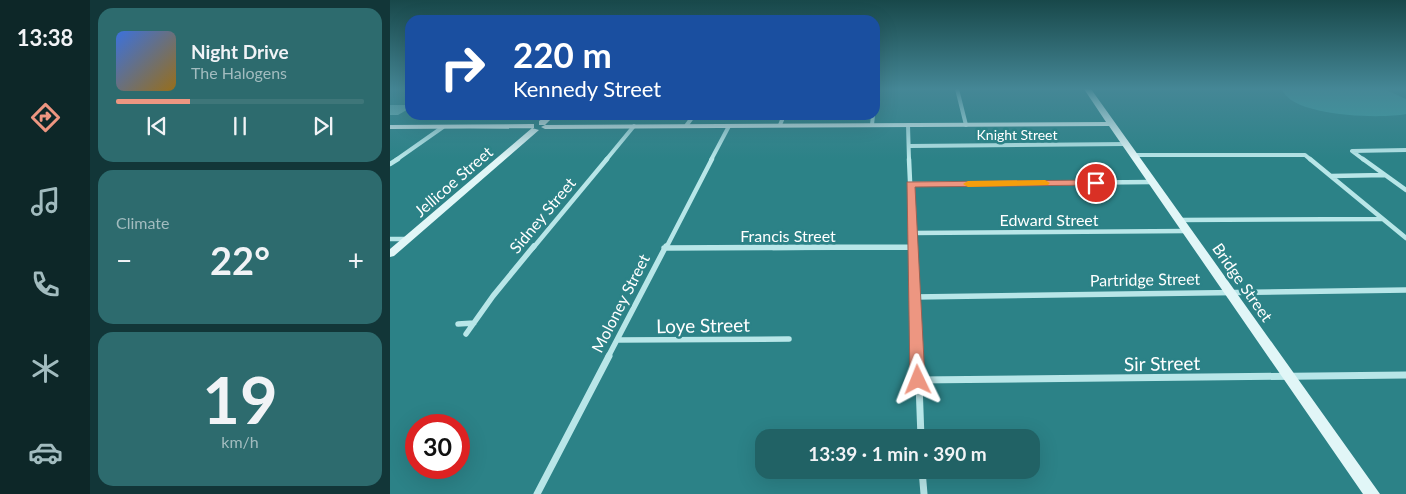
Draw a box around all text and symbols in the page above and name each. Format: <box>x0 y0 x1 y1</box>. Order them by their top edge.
text: 13:38 <box>17 24 73 51</box>
text: 220 m <box>513 33 612 75</box>
icon: right <box>430 35 495 100</box>
text: Night Drive <box>191 40 289 63</box>
text: The Halogens <box>191 63 287 82</box>
text: Kennedy Street <box>513 75 661 102</box>
icon: directions <box>28 100 63 135</box>
icon: previous <box>143 112 171 140</box>
icon: pause <box>226 112 254 140</box>
icon: next <box>309 112 337 140</box>
street label: Knight Street <box>977 126 1057 143</box>
street label: Jellicoe Street <box>410 142 496 220</box>
pin <box>1075 162 1117 204</box>
icon: arrive <box>1082 169 1110 197</box>
street label: Sidney Street <box>505 173 579 257</box>
icon: music <box>28 184 63 219</box>
street label: Edward Street <box>1000 210 1099 229</box>
text: Climate <box>116 213 169 232</box>
street label: Francis Street <box>740 226 836 245</box>
text: 22° <box>210 237 270 283</box>
street label: Bridge Street <box>1209 239 1277 325</box>
text: − <box>116 243 132 277</box>
text: + <box>348 243 364 277</box>
street label: Moloney Street <box>587 250 653 355</box>
icon: phone <box>28 267 63 302</box>
street label: Partridge Street <box>1090 269 1201 289</box>
street label: Loye Street <box>656 313 750 337</box>
icon: climate <box>28 351 63 386</box>
street label: Sir Street <box>1124 351 1200 375</box>
position arrow <box>891 353 943 405</box>
text: 19 <box>202 360 278 438</box>
speed limit sign: 30 <box>405 414 470 479</box>
text: km/h <box>221 432 259 451</box>
icon: car <box>28 435 63 470</box>
text: 13:39 · 1 min · 390 m <box>808 442 987 465</box>

